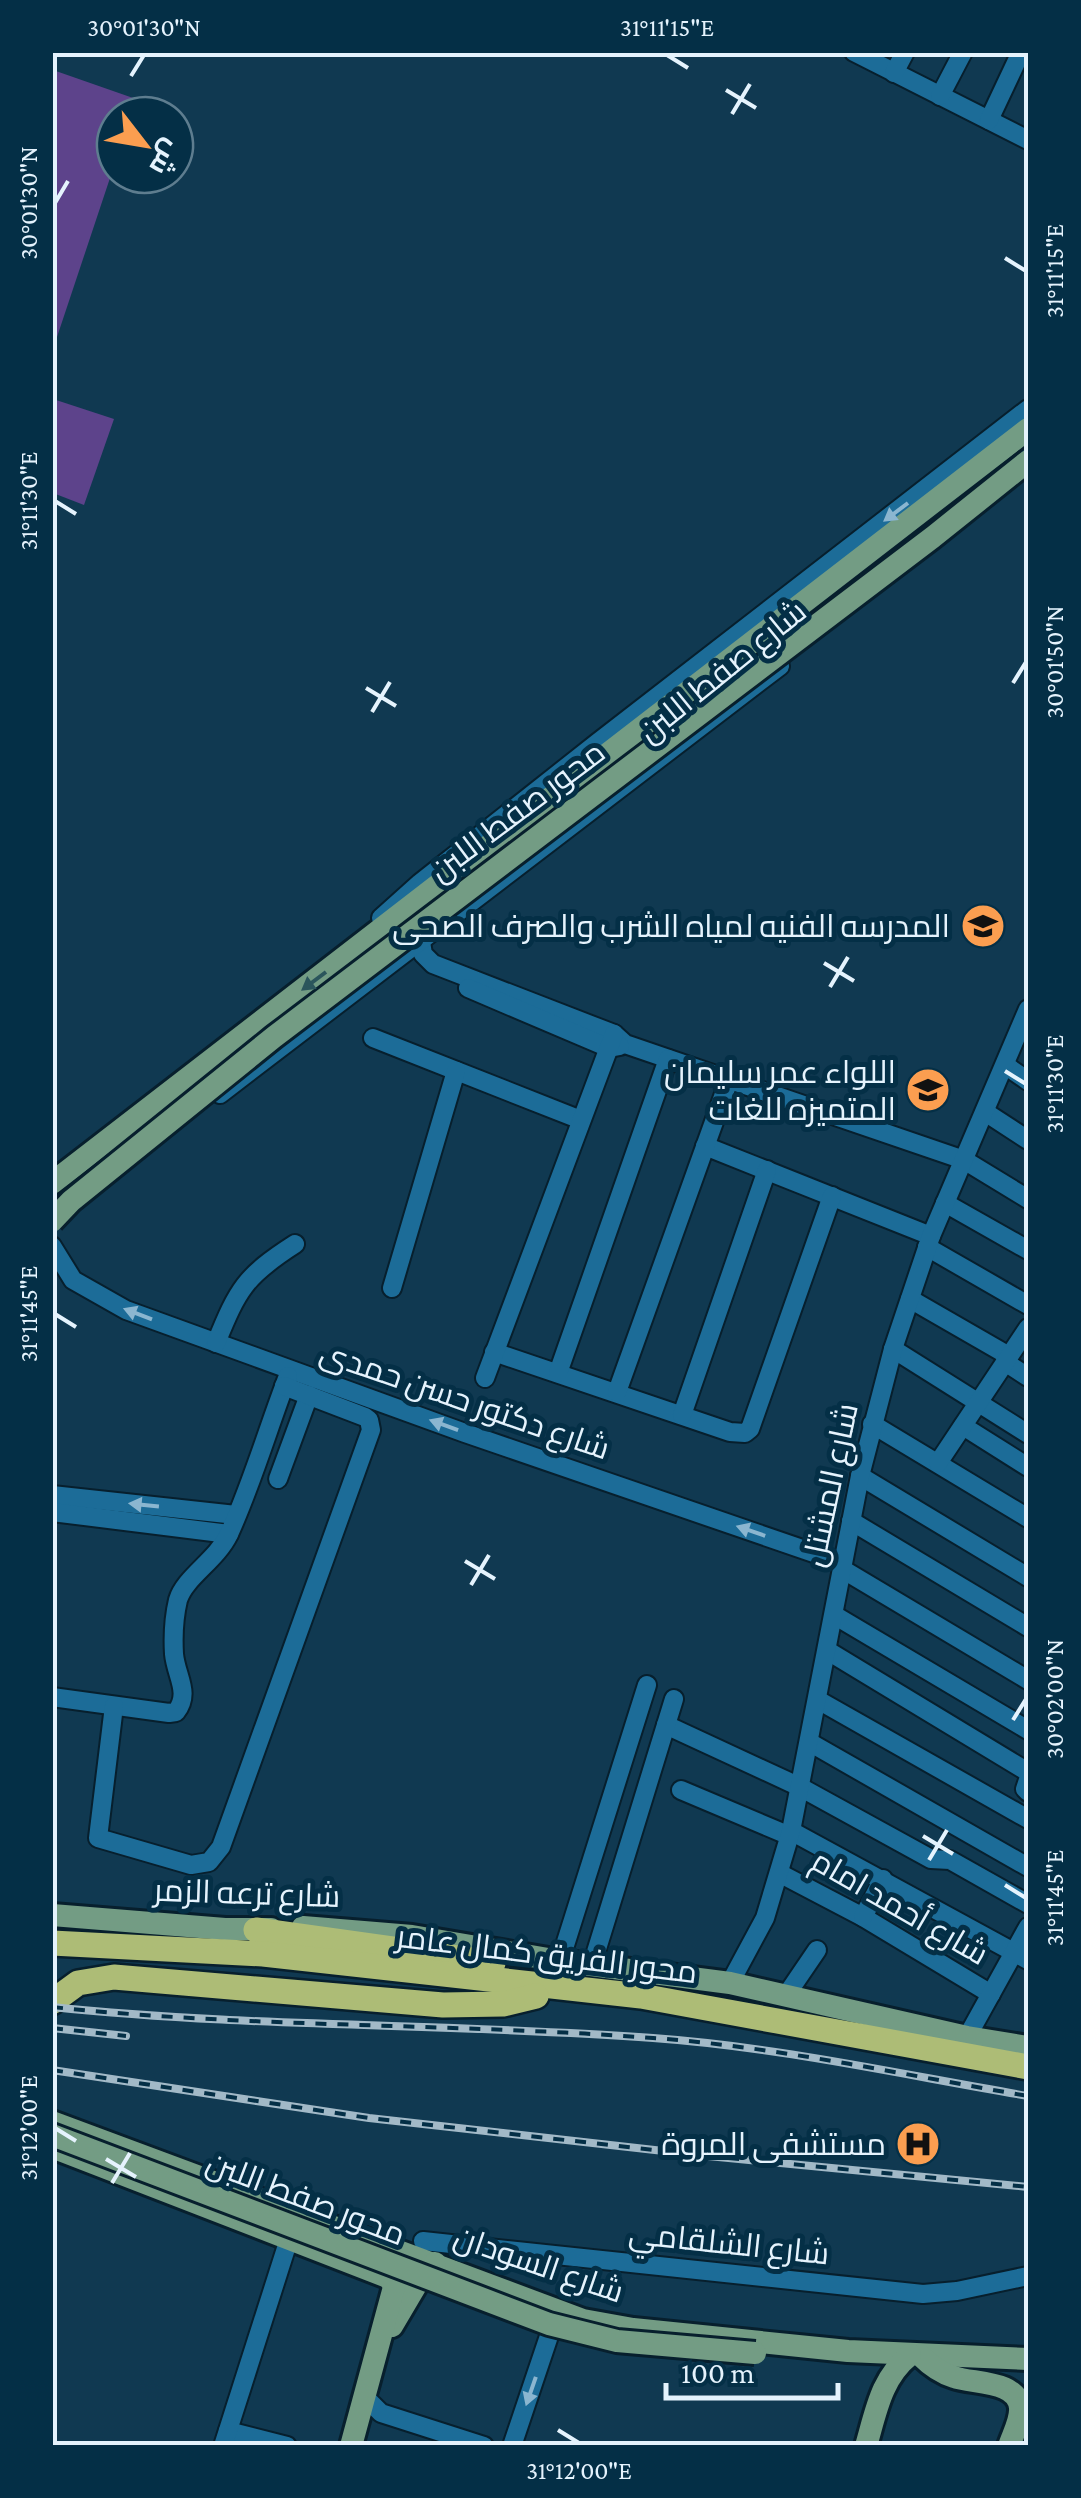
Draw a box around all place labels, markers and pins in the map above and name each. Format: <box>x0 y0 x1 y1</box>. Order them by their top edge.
school or university icon: المدرسه الفنيه لمياه الشرب والصرف الصحى <box>960 903 1006 949</box>
place label: المدرسه الفنيه لمياه الشرب والصرف الصحى <box>392 908 950 945</box>
place label: اللواء عمر سليمان المتميزه للغات <box>664 1054 896 1127</box>
school or university icon: اللواء عمر سليمان المتميزه للغات <box>905 1067 951 1113</box>
hospital icon: مستشفى المروة <box>895 2121 941 2167</box>
place label: مستشفى المروة <box>662 2126 886 2163</box>

